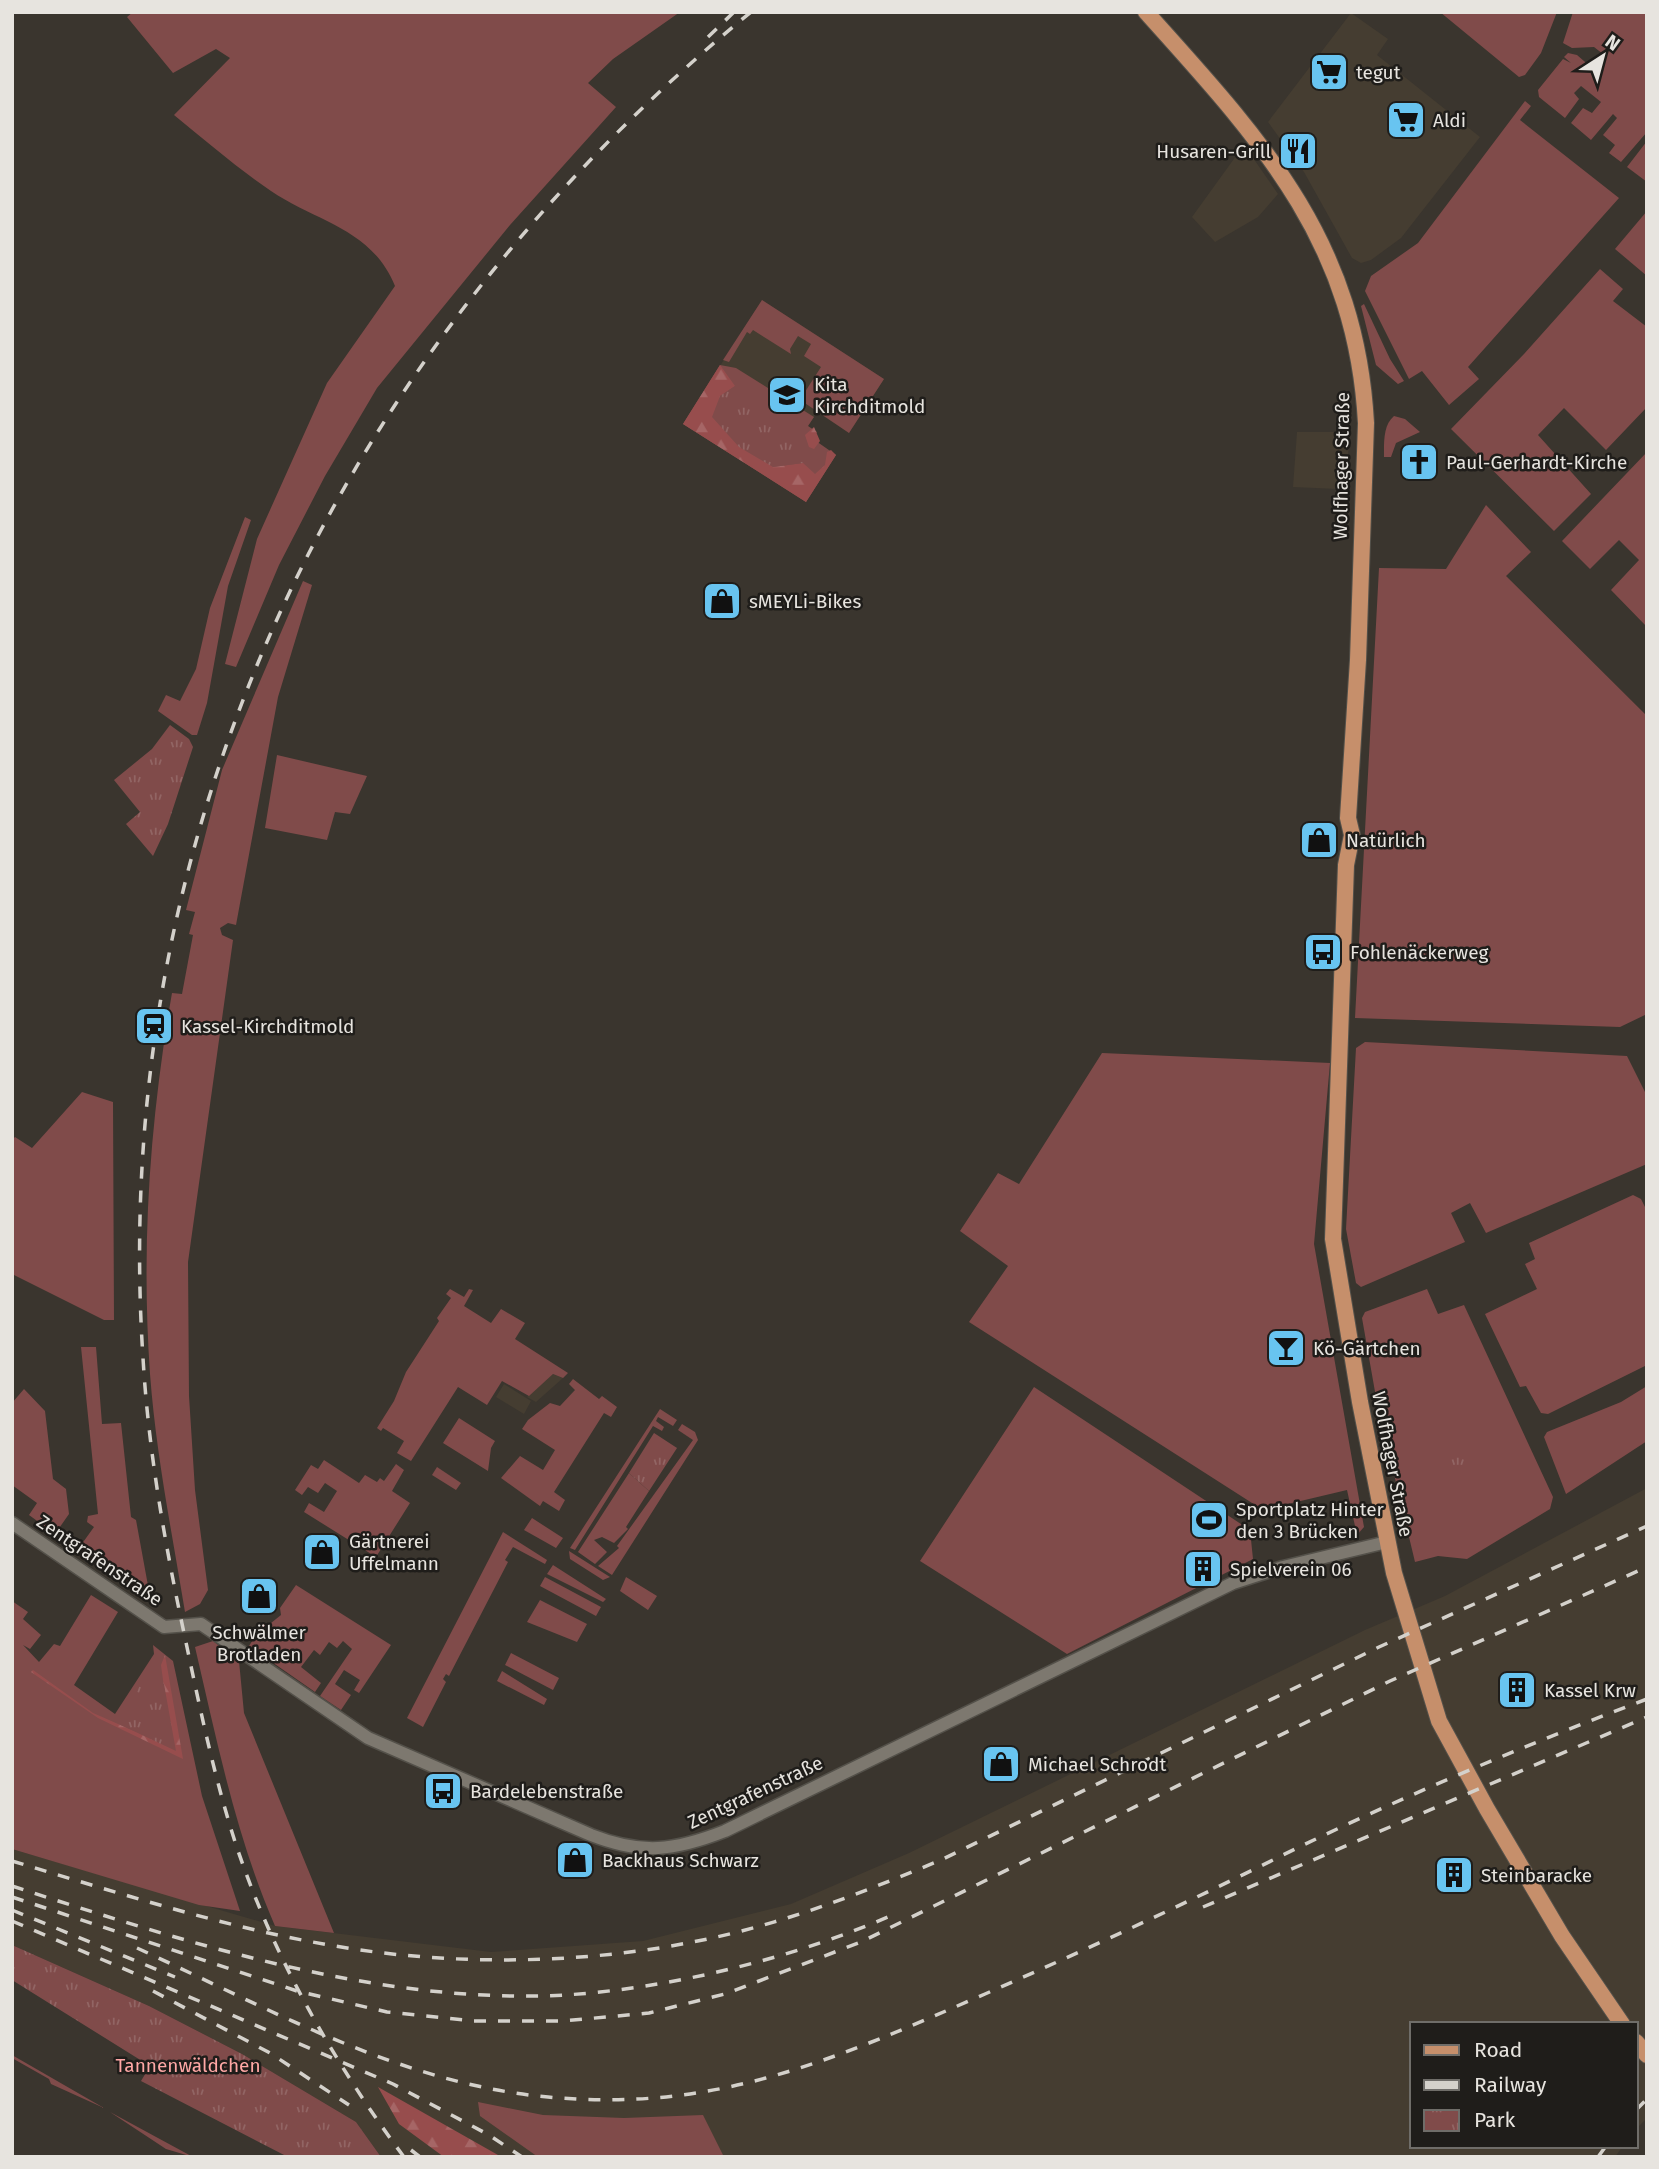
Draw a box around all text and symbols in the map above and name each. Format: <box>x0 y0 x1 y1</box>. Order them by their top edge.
north arrow <box>1568 21 1638 91</box>
text: N <box>1601 30 1625 56</box>
supermarket icon: tegut <box>1308 51 1350 93</box>
place label: tegut <box>1356 61 1401 84</box>
supermarket icon: Aldi <box>1385 99 1427 141</box>
place label: Aldi <box>1433 109 1466 132</box>
restaurant icon: Husaren-Grill <box>1277 130 1319 172</box>
place label: Husaren-Grill <box>1156 140 1271 163</box>
place label: Kita Kirchditmold <box>814 373 925 418</box>
school or university icon: Kita Kirchditmold <box>766 374 808 416</box>
street label: Wolfhager Straße <box>1329 392 1354 540</box>
church icon: Paul-Gerhardt-Kirche <box>1398 441 1440 483</box>
place label: Paul-Gerhardt-Kirche <box>1446 451 1627 474</box>
shop icon: sMEYLi-Bikes <box>701 580 743 622</box>
place label: sMEYLi-Bikes <box>749 590 861 613</box>
shop icon: Natürlich <box>1298 819 1340 861</box>
place label: Natürlich <box>1346 829 1426 852</box>
bus stop icon: Fohlenäckerweg <box>1302 931 1344 973</box>
place label: Fohlenäckerweg <box>1350 941 1488 964</box>
station icon: Kassel-Kirchditmold <box>133 1005 175 1047</box>
place label: Kassel-Kirchditmold <box>181 1015 354 1038</box>
bar icon: Kö-Gärtchen <box>1265 1327 1307 1369</box>
place label: Kö-Gärtchen <box>1313 1337 1421 1360</box>
street label: Wolfhager Straße <box>1367 1389 1418 1539</box>
place label: Sportplatz Hinter den 3 Brücken <box>1236 1498 1385 1543</box>
sports icon: Sportplatz Hinter den 3 Brücken <box>1188 1499 1230 1541</box>
street label: Zentgrafenstraße <box>33 1510 167 1611</box>
place label: Gärtnerei Uffelmann <box>349 1530 439 1575</box>
shop icon: Gärtnerei Uffelmann <box>301 1531 343 1573</box>
building icon: Spielverein 06 <box>1182 1548 1224 1590</box>
place label: Spielverein 06 <box>1230 1558 1352 1581</box>
shop icon: Schwälmer Brotladen <box>238 1575 280 1617</box>
place label: Schwälmer Brotladen <box>212 1621 306 1666</box>
building icon: Kassel Krw <box>1496 1669 1538 1711</box>
place label: Kassel Krw <box>1544 1679 1636 1702</box>
shop icon: Michael Schrodt <box>980 1743 1022 1785</box>
street label: Zentgrafenstraße <box>684 1751 826 1834</box>
place label: Michael Schrodt <box>1028 1753 1166 1776</box>
bus stop icon: Bardelebenstraße <box>422 1770 464 1812</box>
place label: Bardelebenstraße <box>470 1780 623 1803</box>
shop icon: Backhaus Schwarz <box>554 1839 596 1881</box>
place label: Backhaus Schwarz <box>602 1849 759 1872</box>
building icon: Steinbaracke <box>1433 1854 1475 1896</box>
place label: Steinbaracke <box>1481 1864 1592 1887</box>
legend <box>1410 2022 1638 2148</box>
text: Road <box>1474 2037 1522 2063</box>
park label: Tannenwäldchen <box>115 2054 261 2077</box>
text: Railway <box>1474 2072 1547 2098</box>
text: Park <box>1474 2107 1516 2133</box>

